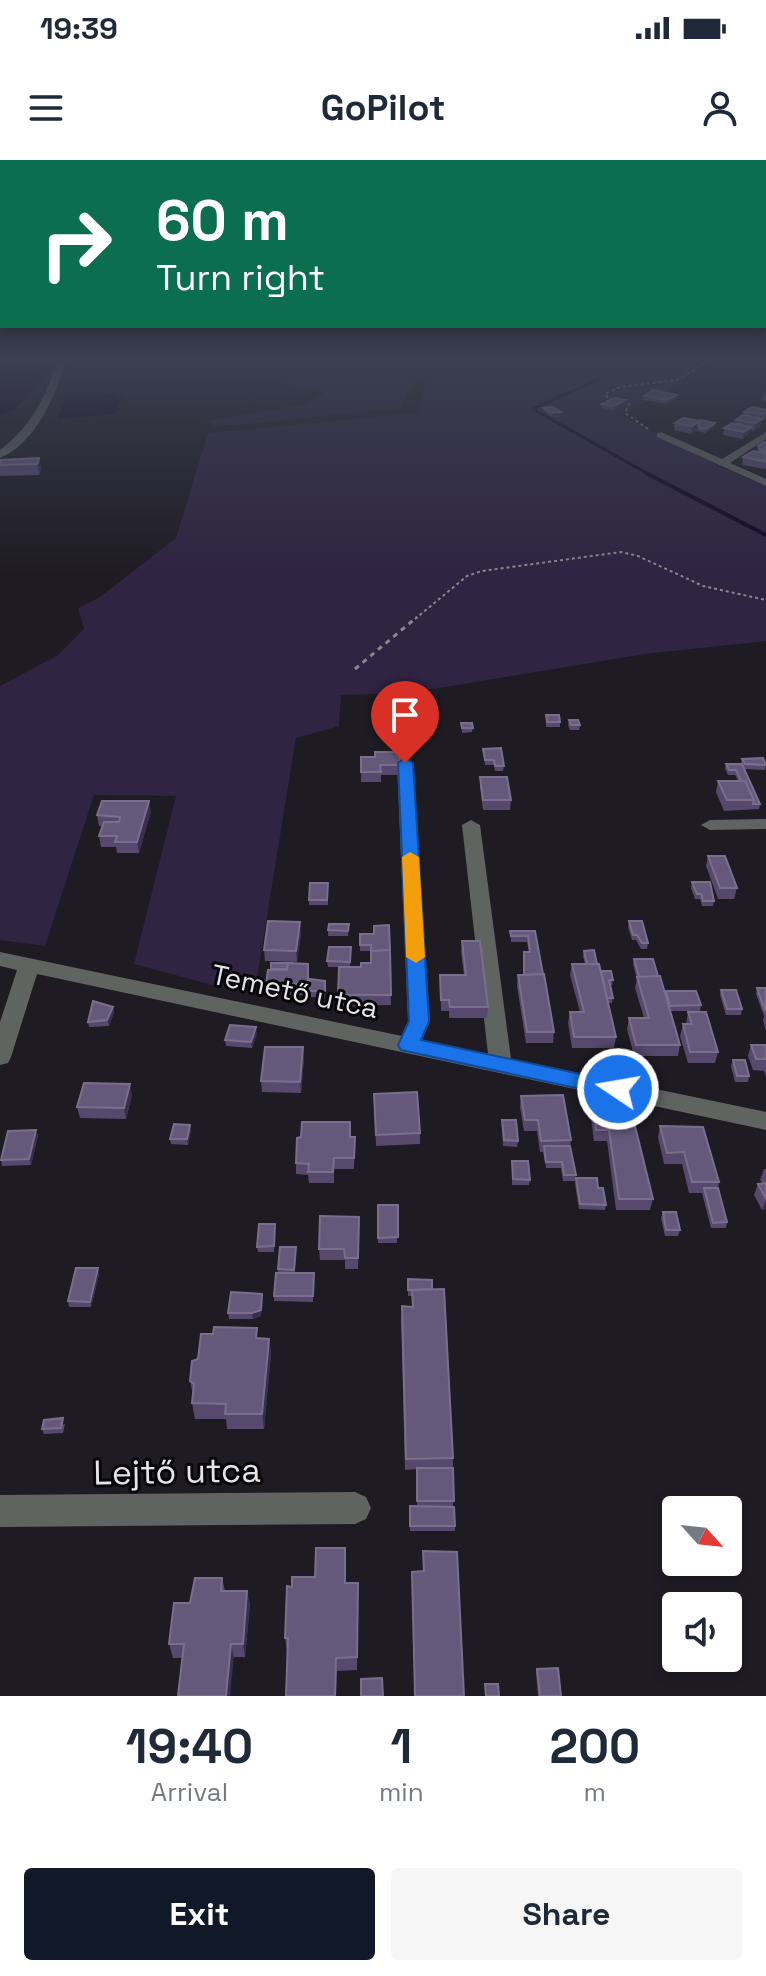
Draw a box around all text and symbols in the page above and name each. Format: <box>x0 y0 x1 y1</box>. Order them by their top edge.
text: 19:39 <box>40 9 118 48</box>
text: GoPilot <box>321 85 445 131</box>
icon: menu <box>24 86 68 130</box>
icon: person <box>698 86 742 130</box>
text: 60 m <box>156 185 289 256</box>
icon: right <box>24 192 128 296</box>
text: Turn right <box>156 255 325 301</box>
pin <box>371 681 439 763</box>
icon: arrive <box>383 693 427 737</box>
street label: Temető utca <box>208 956 382 1026</box>
position arrow <box>576 1047 660 1131</box>
street label: Lejtő utca <box>93 1449 261 1494</box>
north arrow <box>662 1496 742 1576</box>
map controls <box>662 1496 742 1672</box>
button: sound <box>662 1592 742 1672</box>
text: 19:40 <box>126 1716 253 1777</box>
text: 1 <box>390 1716 412 1777</box>
text: 200 <box>549 1716 640 1777</box>
text: Arrival <box>151 1775 228 1809</box>
text: min <box>379 1775 424 1809</box>
text: m <box>584 1775 606 1809</box>
button: Exit <box>24 1868 375 1960</box>
button: Share <box>391 1868 742 1960</box>

